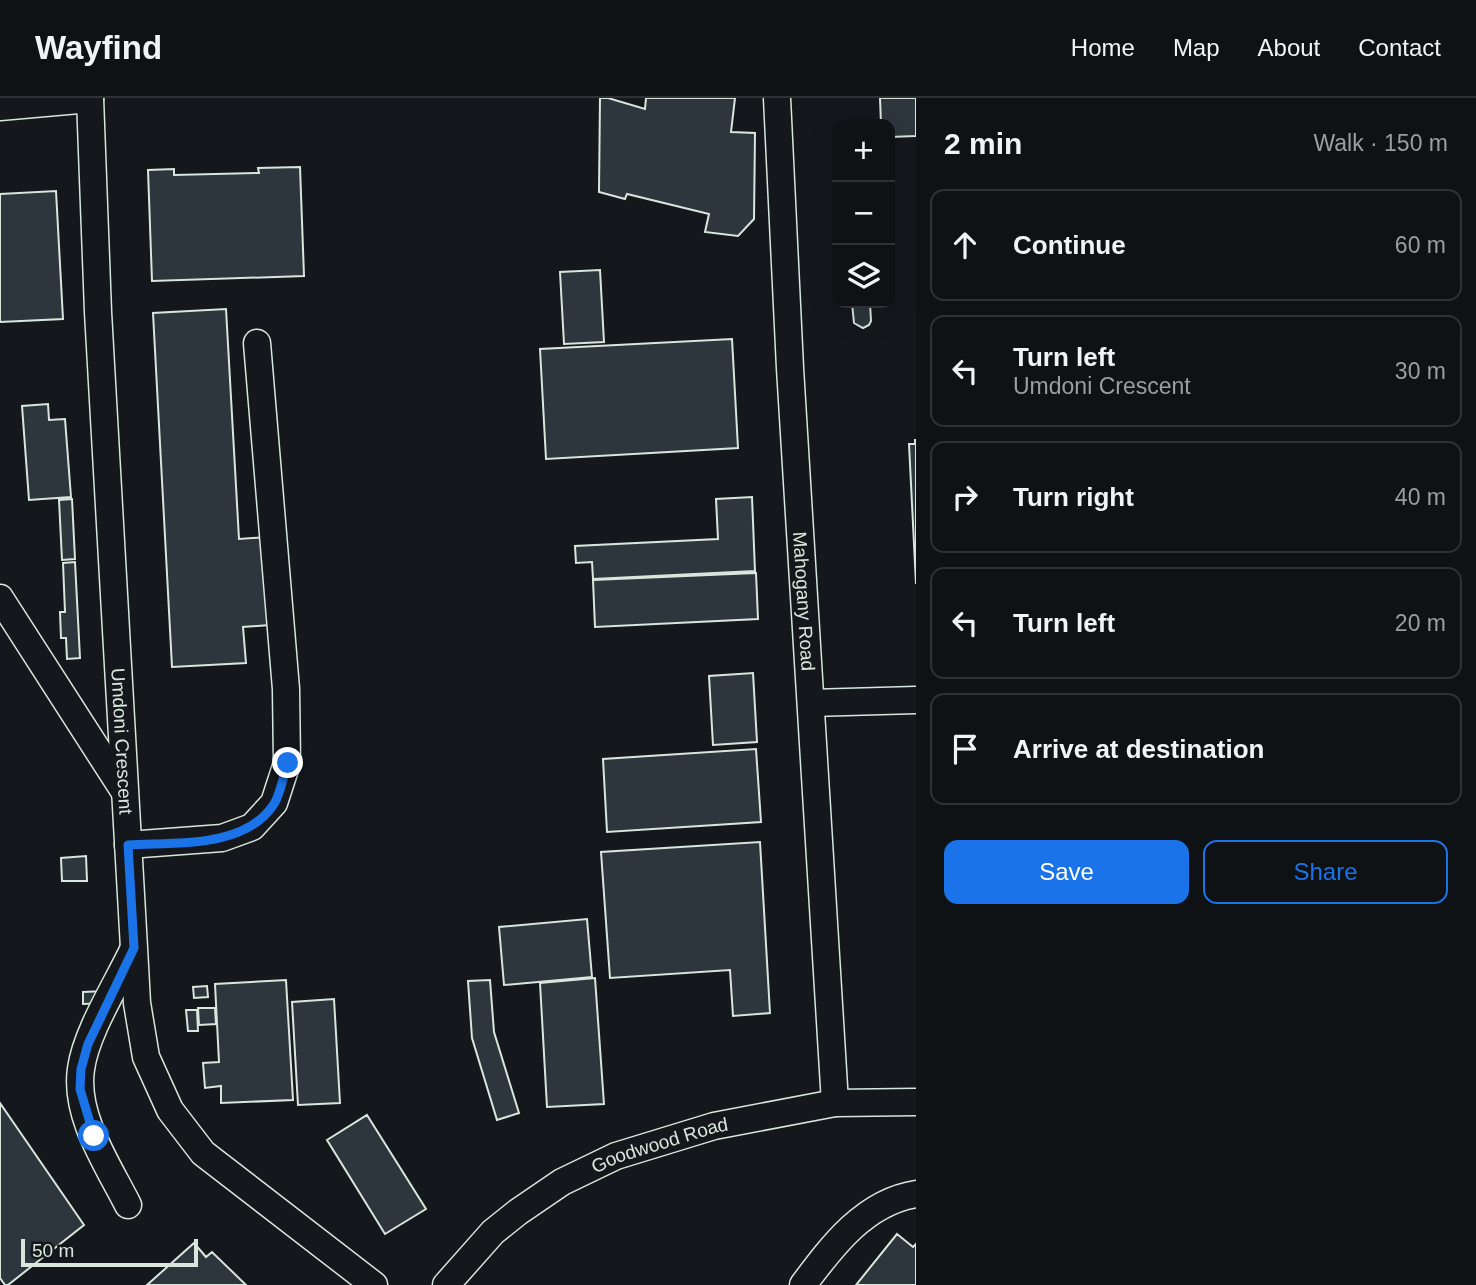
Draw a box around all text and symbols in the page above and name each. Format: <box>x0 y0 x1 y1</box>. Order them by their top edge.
text: Wayfind <box>35 29 162 66</box>
text: Home <box>1071 34 1135 61</box>
text: Map <box>1173 34 1220 61</box>
text: About <box>1258 34 1320 61</box>
text: Contact <box>1358 34 1441 61</box>
map controls <box>832 119 895 308</box>
button: + <box>832 119 895 182</box>
text: 2 min <box>944 127 1022 160</box>
text: Walk · 150 m <box>1313 130 1448 156</box>
button: − <box>832 182 895 245</box>
icon: ahead <box>946 226 984 264</box>
text: Continue <box>1013 230 1126 260</box>
text: 60 m <box>1395 232 1446 258</box>
button: layers <box>832 245 895 308</box>
text: Turn left <box>1013 342 1115 372</box>
icon: left <box>946 352 984 390</box>
text: 30 m <box>1395 358 1446 384</box>
text: Umdoni Crescent <box>1013 373 1191 399</box>
icon: right <box>946 478 984 516</box>
text: Turn right <box>1013 482 1134 512</box>
text: 40 m <box>1395 484 1446 510</box>
street label: Mahogany Road <box>790 531 819 672</box>
icon: left <box>946 604 984 642</box>
text: Turn left <box>1013 608 1115 638</box>
text: 20 m <box>1395 610 1446 636</box>
street label: Umdoni Crescent <box>108 667 137 816</box>
icon: arrive <box>946 730 984 768</box>
text: Arrive at destination <box>1013 734 1264 764</box>
route end <box>272 747 303 778</box>
button: Save <box>944 840 1189 904</box>
button: Share <box>1203 840 1448 904</box>
street label: Goodwood Road <box>588 1113 730 1177</box>
route start <box>78 1120 109 1151</box>
scale bar <box>21 1236 198 1268</box>
text: 50 m <box>32 1240 74 1261</box>

